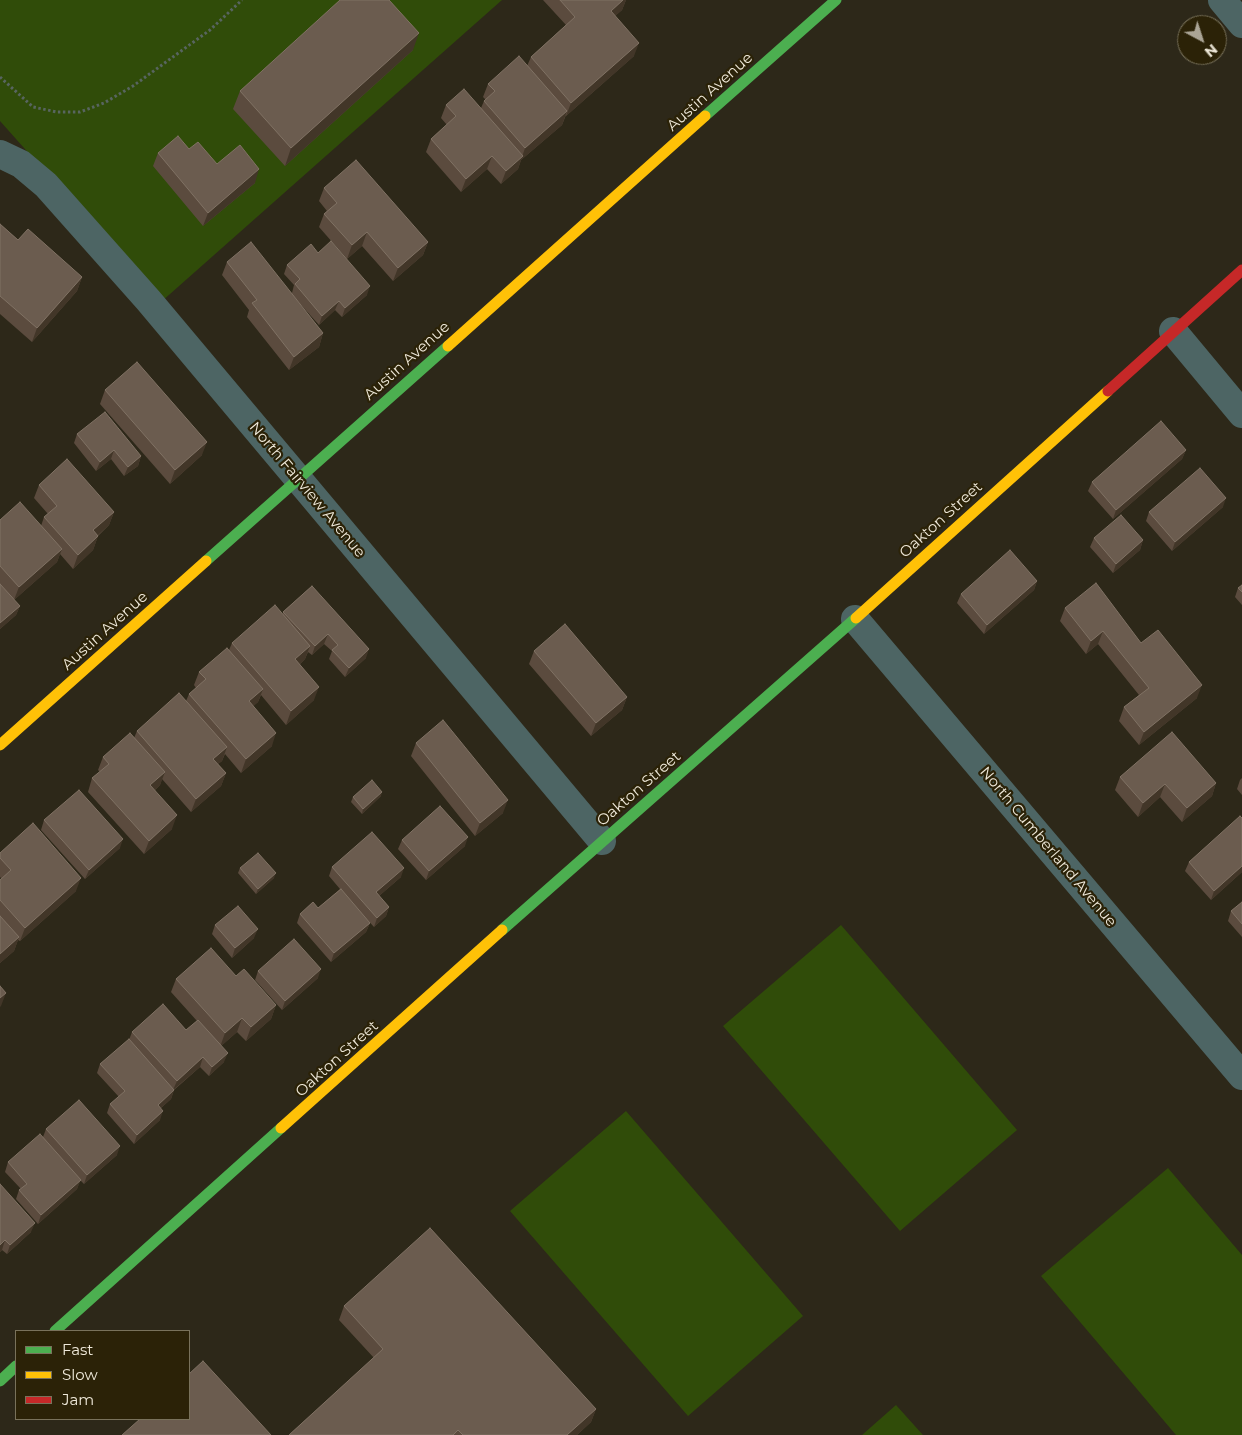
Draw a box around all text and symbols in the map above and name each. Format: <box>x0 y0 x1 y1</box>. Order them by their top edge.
north arrow <box>1177 15 1227 65</box>
text: N <box>1201 40 1221 61</box>
street label: Austin Avenue <box>664 49 756 135</box>
street label: Austin Avenue <box>361 318 453 404</box>
street label: North Fairview Avenue <box>245 419 369 561</box>
street label: Oakton Street <box>896 478 986 562</box>
street label: Austin Avenue <box>59 588 151 674</box>
street label: Oakton Street <box>593 748 685 830</box>
street label: North Cumberland Avenue <box>976 763 1120 931</box>
street label: Oakton Street <box>292 1017 382 1101</box>
legend <box>15 1330 190 1420</box>
text: Fast <box>62 1340 93 1359</box>
text: Slow <box>62 1365 98 1384</box>
text: Jam <box>62 1390 94 1409</box>

